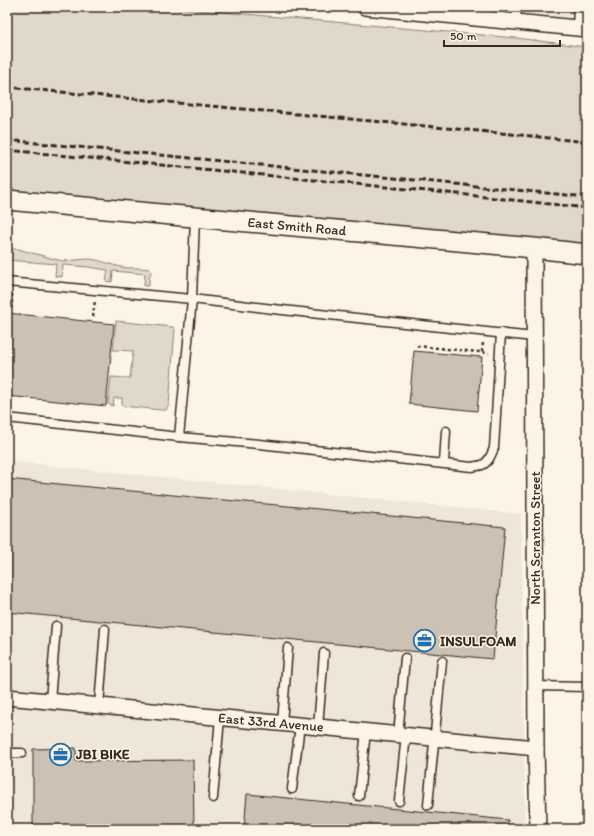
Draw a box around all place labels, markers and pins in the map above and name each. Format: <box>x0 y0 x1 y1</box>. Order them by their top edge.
office icon: INSULFOAM <box>412 628 438 654</box>
place label: INSULFOAM <box>440 633 516 650</box>
office icon: JBI BIKE <box>48 741 74 767</box>
place label: JBI BIKE <box>75 746 130 763</box>

